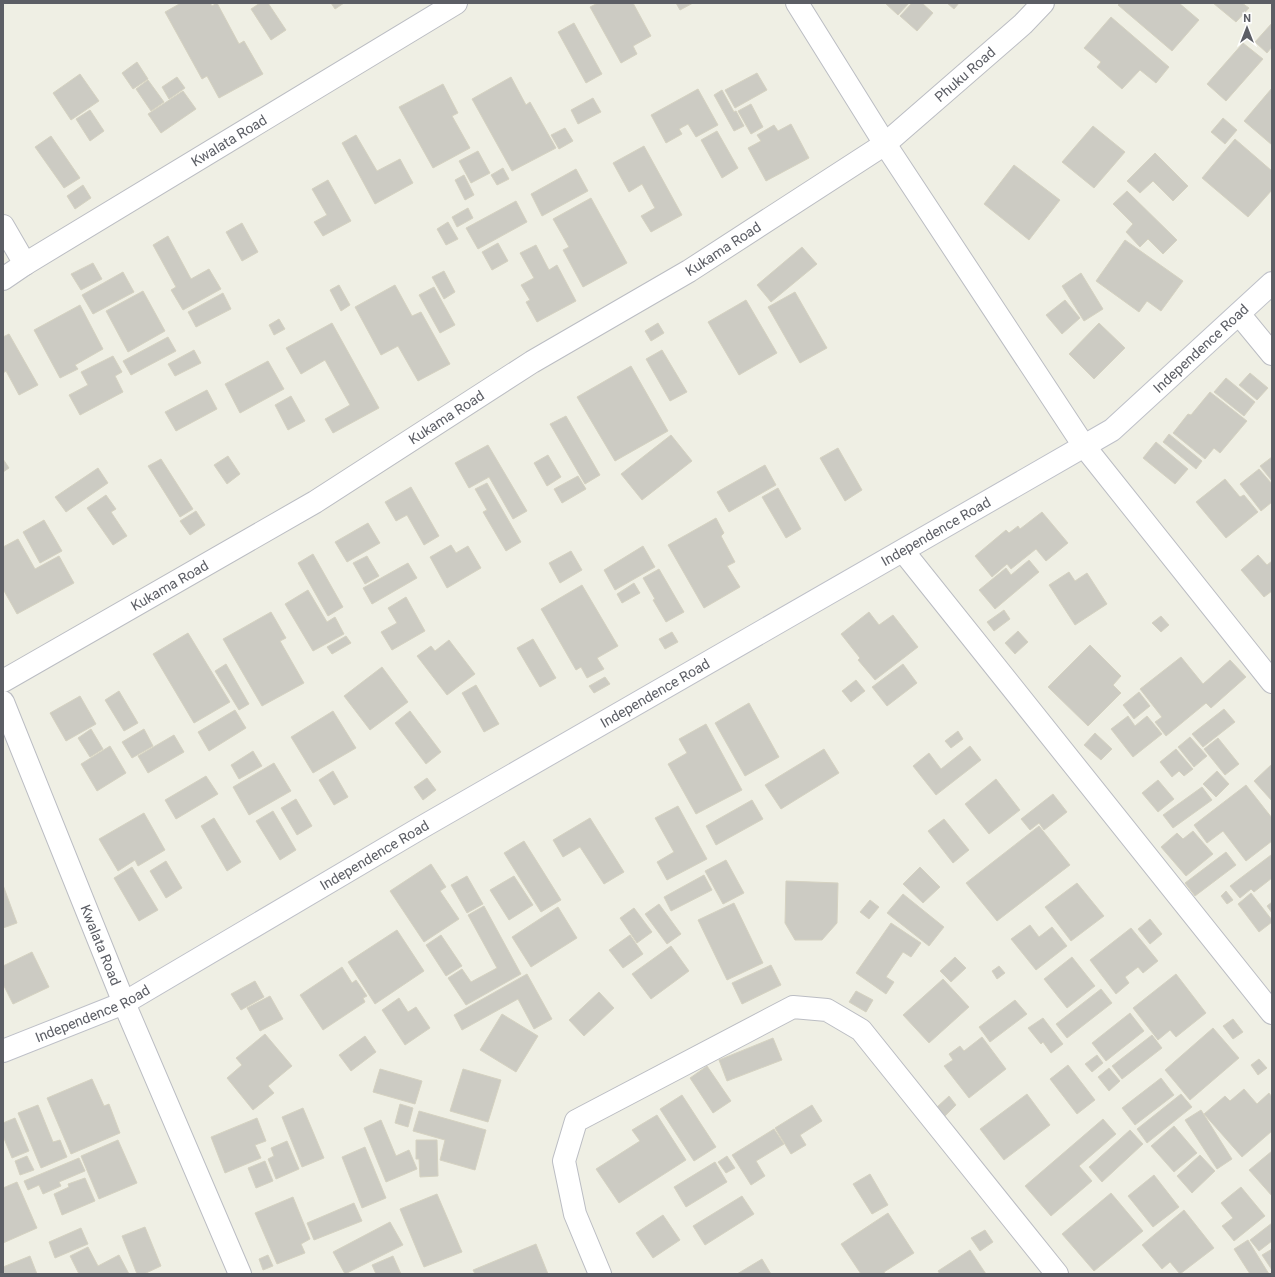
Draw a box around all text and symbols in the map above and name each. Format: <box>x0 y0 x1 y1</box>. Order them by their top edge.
north arrow <box>1227 8 1267 48</box>
text: N <box>1243 12 1251 25</box>
street label: Phuku Road <box>932 44 998 105</box>
street label: Kwalata Road <box>188 112 270 169</box>
street label: Kukama Road <box>682 219 764 279</box>
street label: Independence Road <box>1150 301 1252 396</box>
street label: Kukama Road <box>406 387 487 447</box>
street label: Independence Road <box>878 494 993 569</box>
street label: Kukama Road <box>128 557 211 614</box>
street label: Independence Road <box>597 655 712 731</box>
street label: Independence Road <box>317 817 432 893</box>
street label: Kwalata Road <box>77 902 124 988</box>
street label: Independence Road <box>33 982 153 1045</box>

